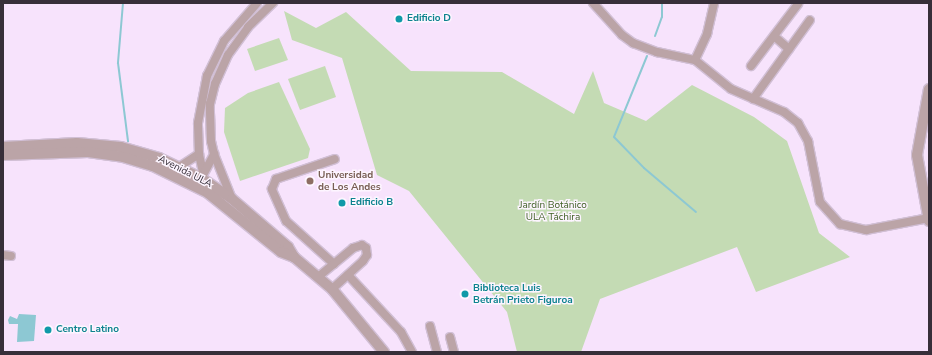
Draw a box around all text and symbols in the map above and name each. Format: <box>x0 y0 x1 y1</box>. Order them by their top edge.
place label: Edificio D <box>407 13 451 25</box>
marker: Edificio D <box>394 14 404 24</box>
street label: Avenida ULA <box>156 153 214 191</box>
place label: Universidad de Los Andes <box>318 169 381 192</box>
marker: Universidad de Los Andes <box>305 176 315 186</box>
place label: Edificio B <box>350 197 393 209</box>
marker: Edificio B <box>337 198 347 208</box>
park label: Jardín Botánico ULA Táchira <box>519 199 587 222</box>
place label: Biblioteca Luis Betrán Prieto Figuroa <box>473 282 573 306</box>
marker: Biblioteca Luis Betrán Prieto Figuroa <box>460 289 470 299</box>
place label: Centro Latino <box>56 324 119 336</box>
marker: Centro Latino <box>43 325 53 335</box>

